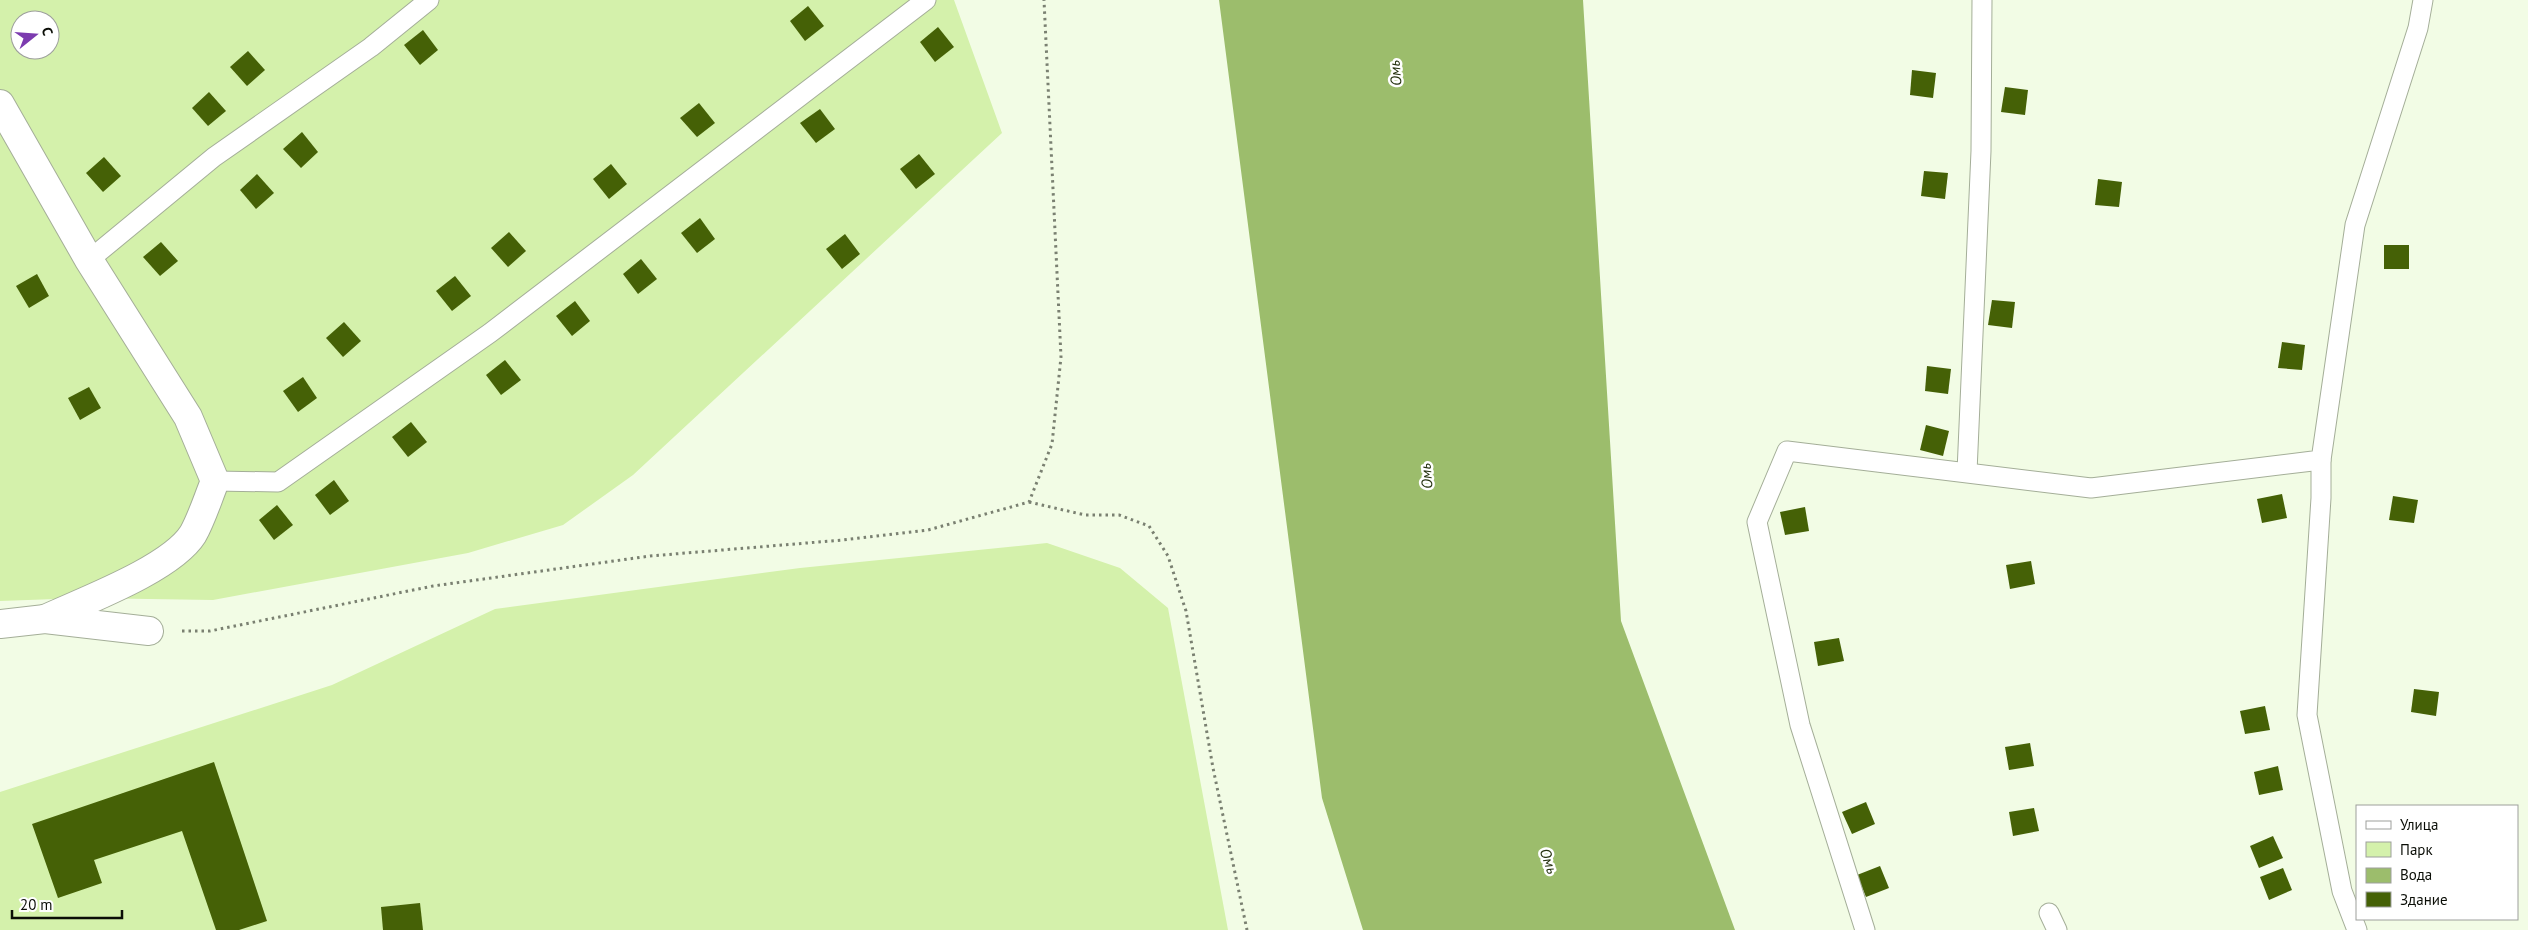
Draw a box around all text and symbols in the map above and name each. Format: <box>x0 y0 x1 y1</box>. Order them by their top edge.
north arrow <box>10 10 60 60</box>
text: С <box>38 25 57 38</box>
water label: Омь <box>1385 59 1405 87</box>
water label: Омь <box>1416 462 1436 490</box>
legend <box>2356 805 2518 920</box>
text: Улица <box>2400 815 2438 834</box>
text: Парк <box>2400 840 2433 859</box>
water label: Омь <box>1536 846 1562 877</box>
text: Вода <box>2400 865 2432 884</box>
scale bar <box>12 888 122 920</box>
text: Здание <box>2400 890 2448 909</box>
text: 20 m <box>20 895 53 914</box>

